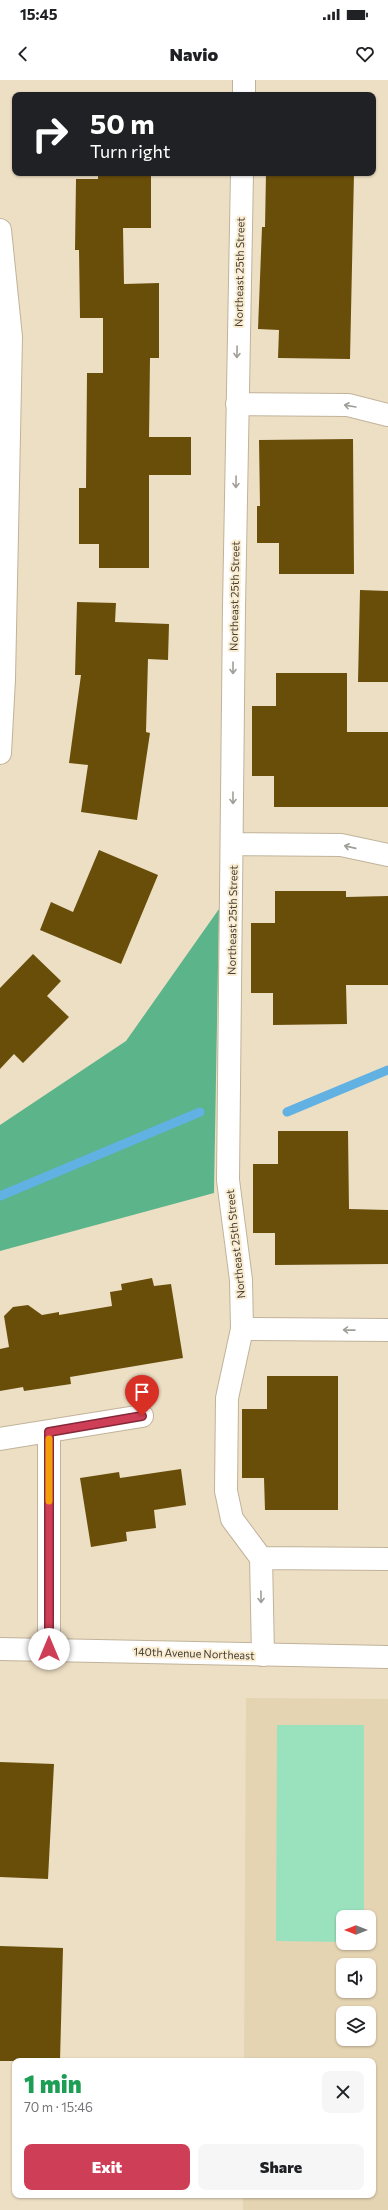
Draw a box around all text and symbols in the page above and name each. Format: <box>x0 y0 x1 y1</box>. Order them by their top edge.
text: 15:45 <box>20 5 57 23</box>
icon: back <box>12 43 34 65</box>
text: Navio <box>170 43 218 65</box>
icon: heart <box>354 43 376 65</box>
text: 50 m <box>90 106 155 140</box>
icon: right <box>24 108 76 160</box>
text: Turn right <box>90 140 170 162</box>
street label: Northeast 25th Street <box>232 217 246 327</box>
one-way arrow <box>233 345 241 358</box>
one-way arrow <box>344 402 357 410</box>
one-way arrow <box>232 475 240 488</box>
street label: Northeast 25th Street <box>227 541 241 651</box>
one-way arrow <box>229 661 237 674</box>
one-way arrow <box>229 791 237 804</box>
one-way arrow <box>344 842 357 850</box>
street label: Northeast 25th Street <box>225 865 239 975</box>
street label: Northeast 25th Street <box>223 1188 247 1299</box>
one-way arrow <box>343 1326 356 1334</box>
pin <box>125 1375 159 1416</box>
icon: arrive <box>131 1381 153 1403</box>
one-way arrow <box>257 1590 265 1603</box>
position arrow <box>28 1628 70 1670</box>
street label: 140th Avenue Northeast <box>133 1644 255 1662</box>
north arrow <box>336 1910 376 1950</box>
map controls <box>336 1910 376 2046</box>
button: sound <box>336 1958 376 1998</box>
button: layers <box>336 2006 376 2046</box>
text: 1 min <box>24 2069 82 2098</box>
button: close <box>322 2071 364 2113</box>
text: 70 m · 15:46 <box>24 2099 93 2115</box>
button: Exit <box>24 2144 190 2190</box>
button: Share <box>198 2144 364 2190</box>

